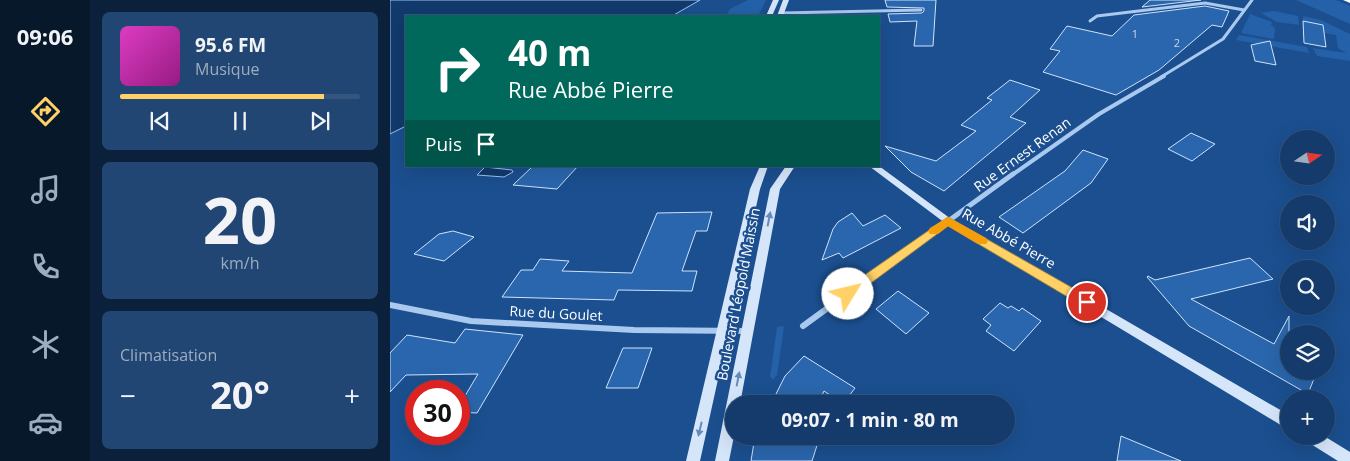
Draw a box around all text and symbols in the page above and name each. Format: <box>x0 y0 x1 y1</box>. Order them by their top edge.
text: 09:06 <box>17 21 73 51</box>
house number: 1 <box>1132 26 1138 41</box>
text: 40 m <box>508 29 591 76</box>
text: 95.6 FM <box>195 32 266 58</box>
icon: right <box>425 35 490 100</box>
house number: 2 <box>1174 35 1180 50</box>
text: Musique <box>195 58 259 80</box>
text: Rue Abbé Pierre <box>508 74 674 104</box>
icon: directions <box>28 94 63 129</box>
icon: previous <box>146 107 174 135</box>
icon: pause <box>226 107 254 135</box>
icon: next <box>306 107 334 135</box>
street label: Rue Ernest Renan <box>970 112 1074 196</box>
icon: arrive <box>472 130 500 158</box>
north arrow <box>1280 130 1335 185</box>
map controls <box>1280 130 1335 445</box>
text: Puis <box>425 131 462 157</box>
icon: music <box>28 172 63 207</box>
text: 20 <box>203 175 277 263</box>
button: sound <box>1280 195 1335 250</box>
street label: Rue Abbé Pierre <box>959 203 1059 273</box>
street label: Boulevard Léopold Maissin <box>712 206 764 382</box>
one-way arrow <box>765 211 773 227</box>
icon: phone <box>28 249 63 284</box>
text: km/h <box>221 252 259 274</box>
button: search <box>1280 260 1335 315</box>
position arrow <box>821 267 873 319</box>
pin <box>1066 281 1108 323</box>
icon: arrive <box>1073 288 1101 316</box>
street label: Rue du Goulet <box>509 301 603 325</box>
button: layers <box>1280 325 1335 380</box>
icon: climate <box>28 327 63 362</box>
text: Climatisation <box>120 344 217 366</box>
text: 20° <box>210 368 270 420</box>
one-way arrow <box>734 371 742 386</box>
text: − <box>120 376 136 414</box>
text: + <box>344 376 360 414</box>
speed limit sign: 30 <box>405 380 470 445</box>
button: + <box>1280 390 1335 445</box>
icon: car <box>28 405 63 440</box>
text: 09:07 · 1 min · 80 m <box>781 407 959 433</box>
one-way arrow <box>696 421 704 437</box>

